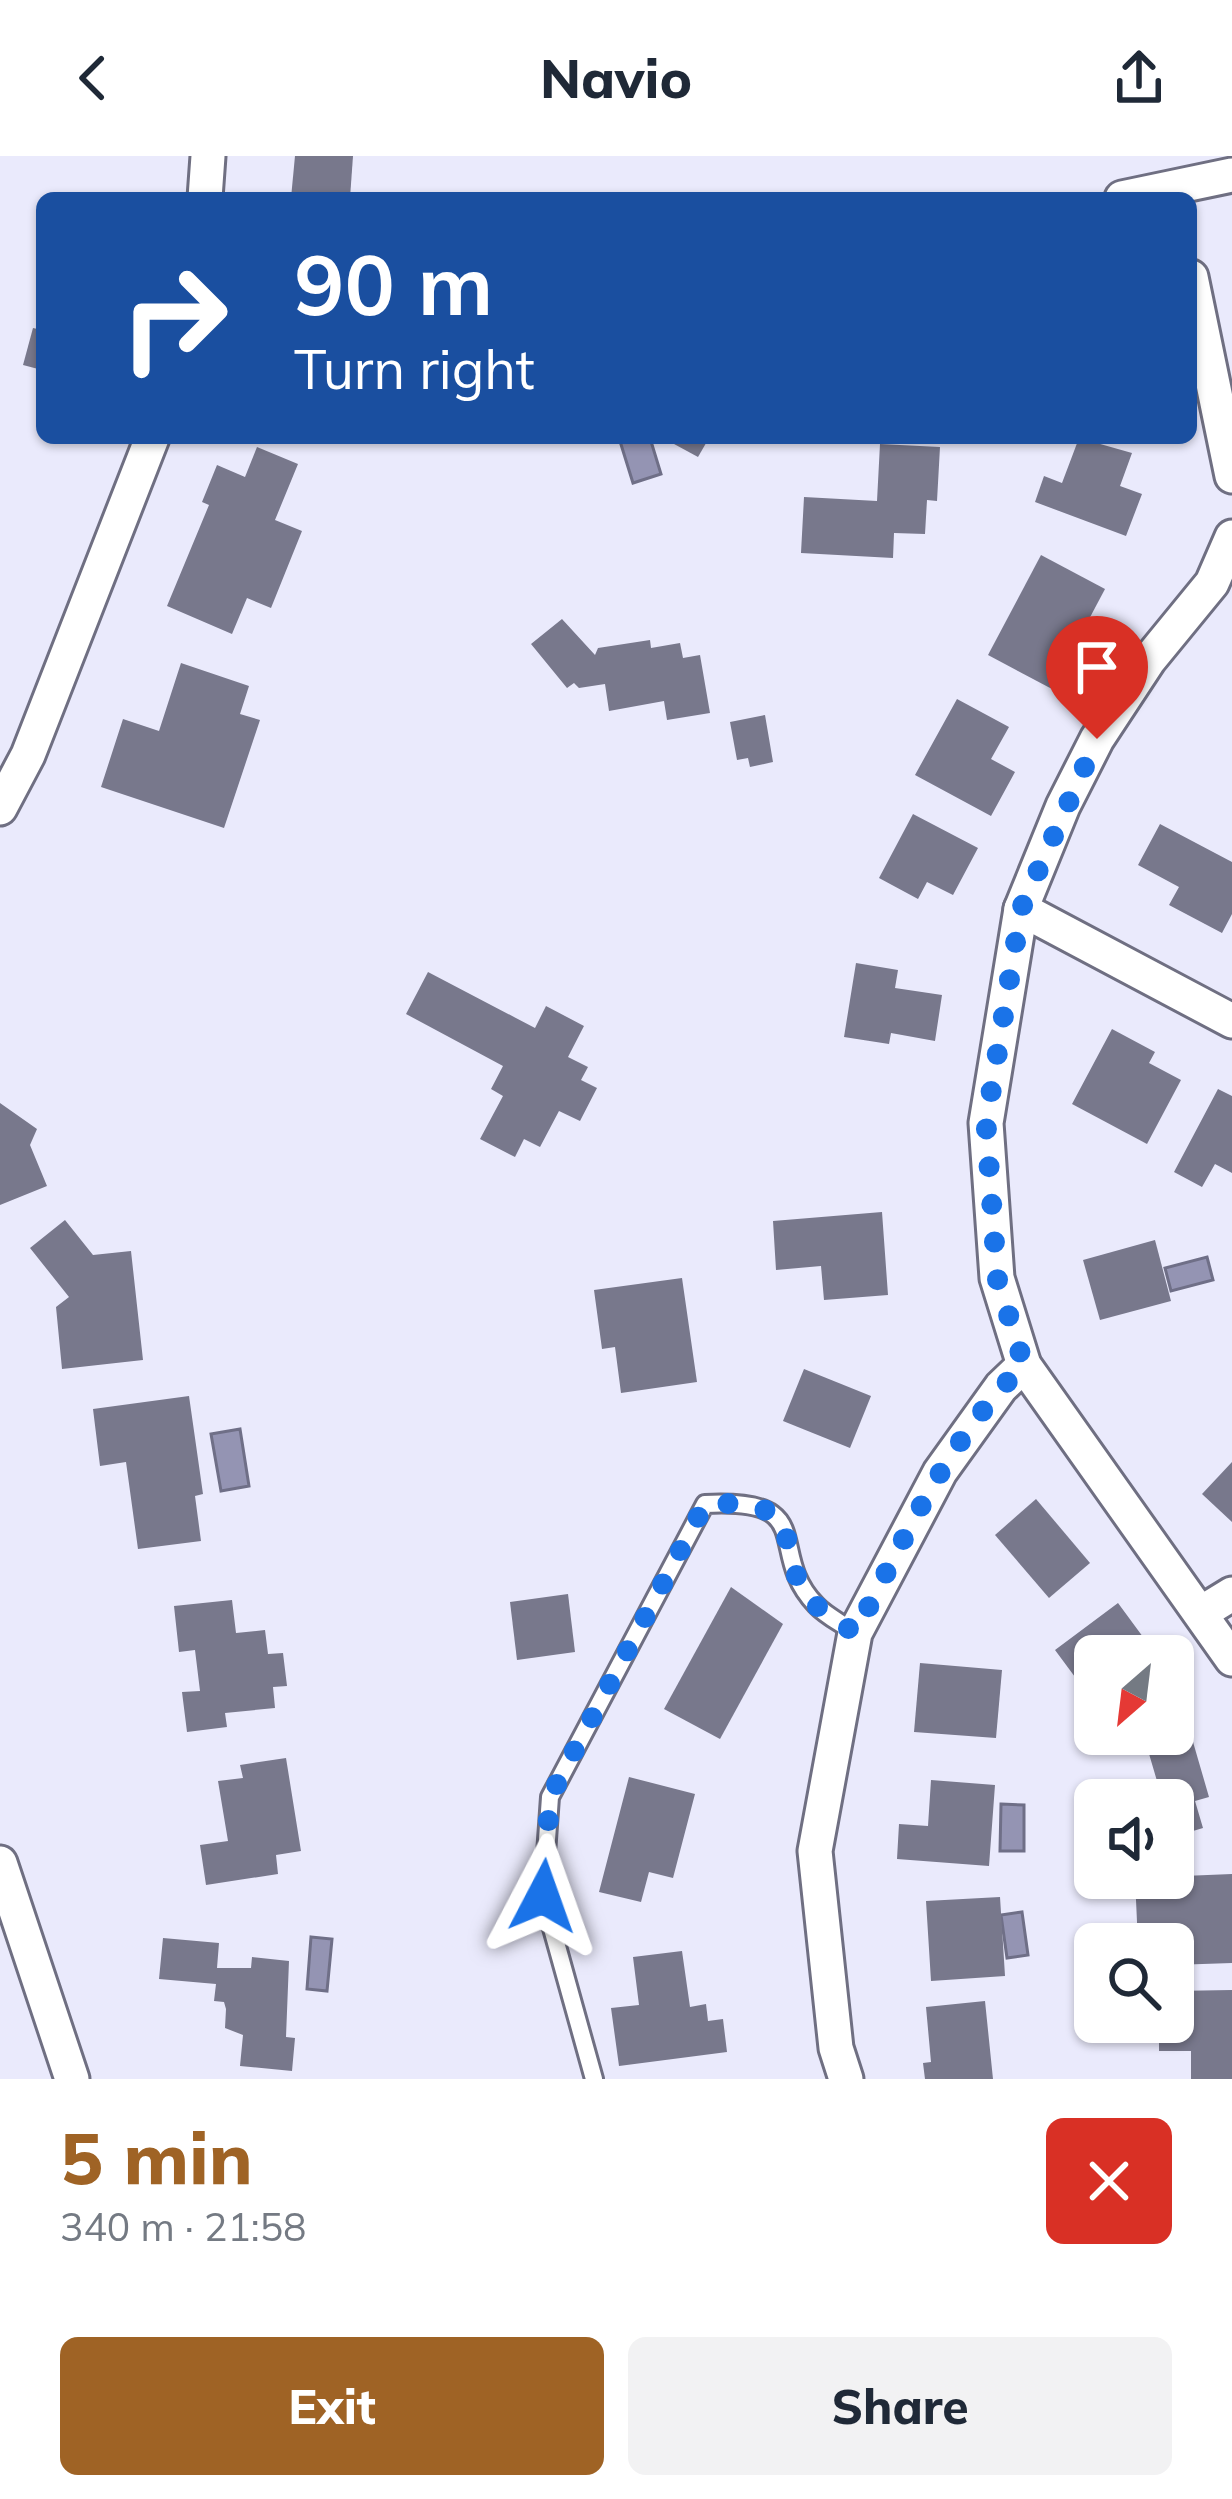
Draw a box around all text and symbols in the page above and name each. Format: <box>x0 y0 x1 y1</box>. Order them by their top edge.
text: Navio <box>540 44 692 112</box>
icon: back <box>60 45 126 111</box>
icon: share <box>1106 45 1172 111</box>
text: 90 m <box>294 231 493 336</box>
icon: right <box>96 240 252 396</box>
text: Turn right <box>294 335 535 403</box>
pin <box>1046 616 1148 739</box>
icon: arrive <box>1064 634 1130 700</box>
north arrow <box>1074 1635 1194 1755</box>
map controls <box>1074 1635 1194 2043</box>
button: sound <box>1074 1779 1194 1899</box>
position arrow <box>480 1833 606 1959</box>
button: search <box>1074 1923 1194 2043</box>
text: 5 min <box>60 2112 253 2202</box>
button: close <box>1046 2118 1172 2244</box>
text: 340 m · 21:58 <box>60 2202 306 2251</box>
button: Exit <box>60 2337 604 2475</box>
button: Share <box>628 2337 1172 2475</box>

